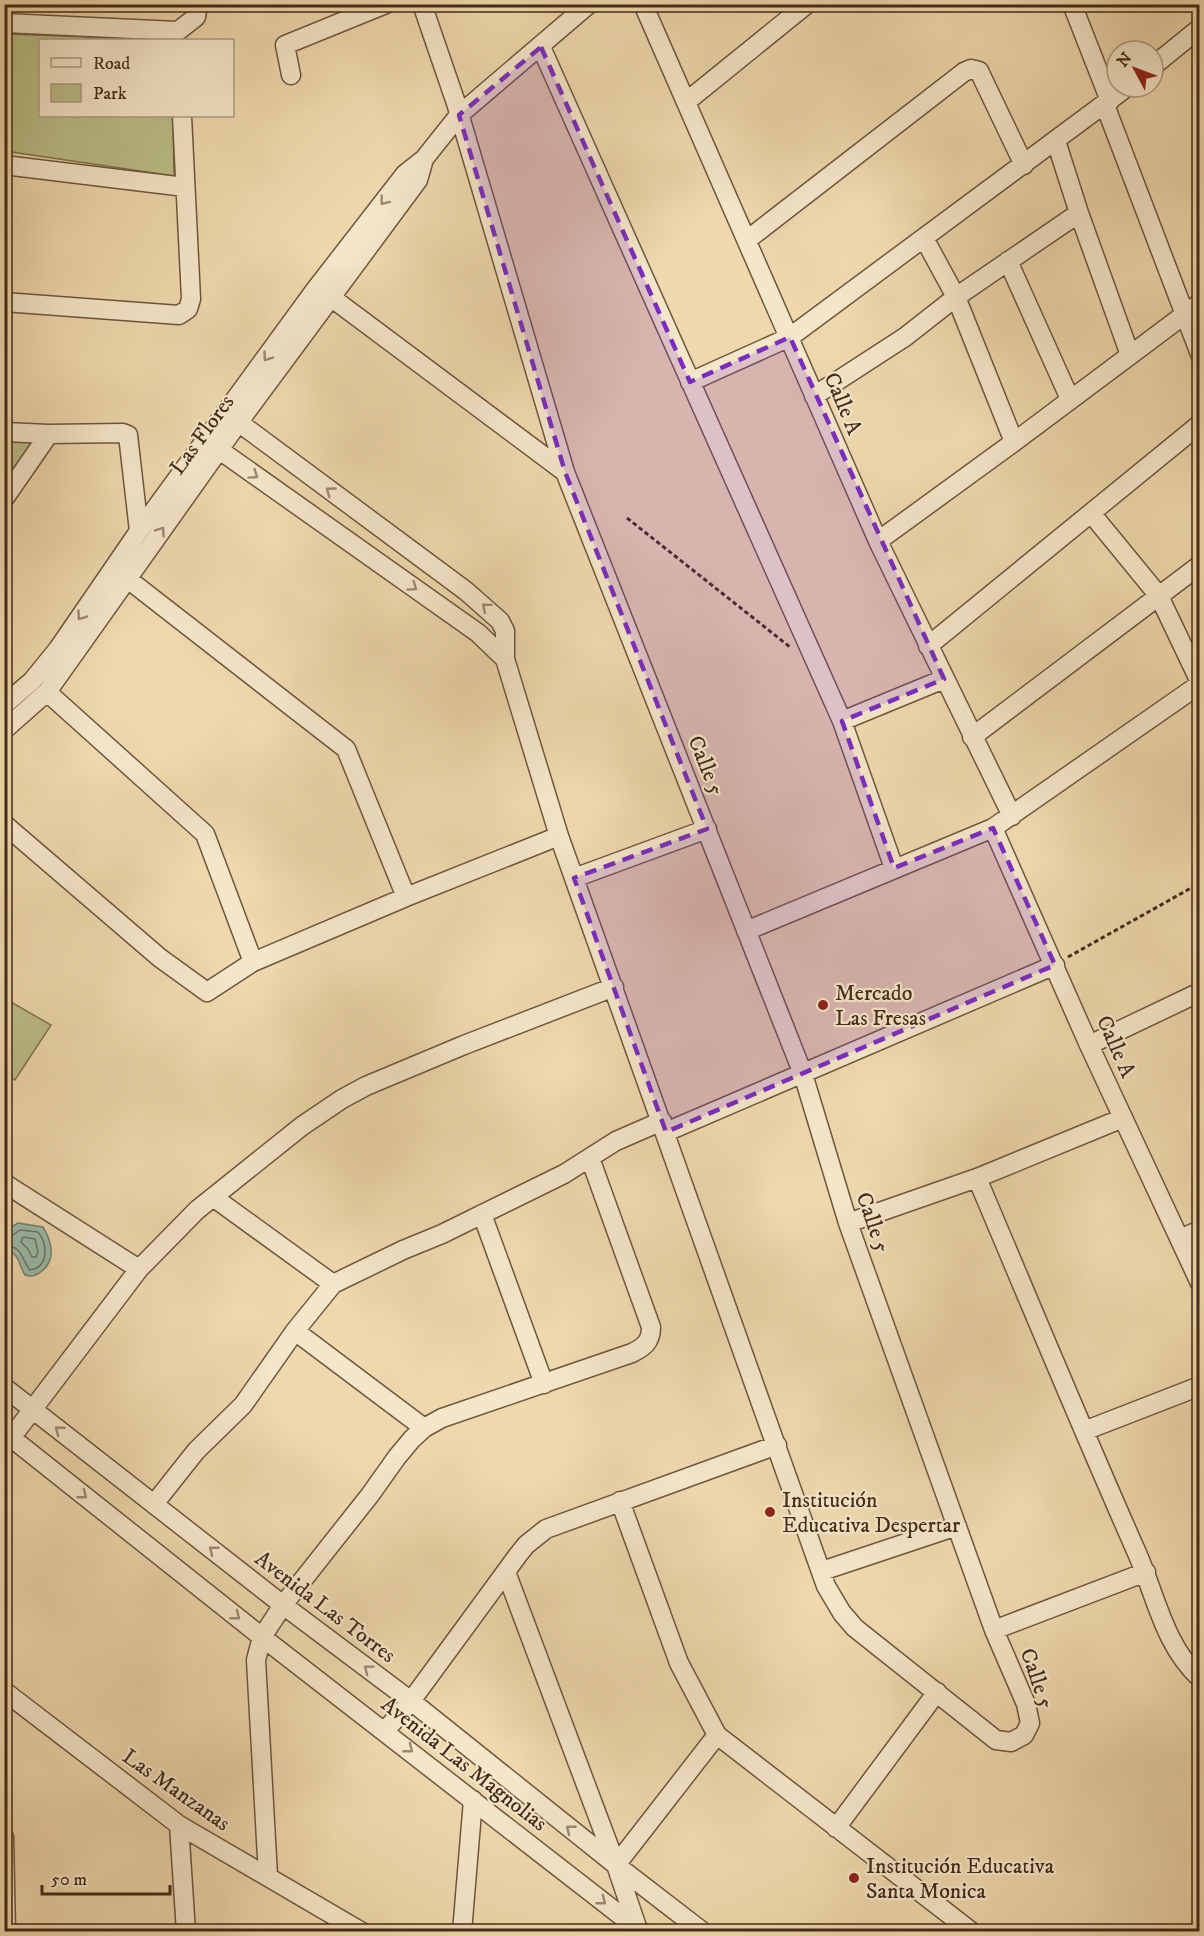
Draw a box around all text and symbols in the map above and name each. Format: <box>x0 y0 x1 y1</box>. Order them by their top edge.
legend <box>39 39 234 117</box>
north arrow <box>1105 39 1165 99</box>
text: N <box>1113 48 1136 71</box>
text: Road <box>93 53 130 75</box>
text: Park <box>93 83 127 105</box>
one-way arrow <box>381 194 392 205</box>
one-way arrow <box>263 350 274 361</box>
street label: Calle A <box>818 368 868 440</box>
street label: Las Flores <box>164 390 240 480</box>
one-way arrow <box>247 468 258 479</box>
one-way arrow <box>325 487 336 498</box>
one-way arrow <box>154 527 165 538</box>
one-way arrow <box>406 580 417 591</box>
one-way arrow <box>482 604 493 615</box>
one-way arrow <box>77 610 88 621</box>
street label: Calle 5 <box>682 732 730 799</box>
place label: Mercado Las Fresas <box>835 980 926 1032</box>
marker: Mercado Las Fresas <box>816 998 830 1012</box>
street label: Calle A <box>1090 1011 1142 1083</box>
street label: Calle 5 <box>850 1189 895 1256</box>
one-way arrow <box>55 1427 66 1438</box>
one-way arrow <box>77 1487 88 1498</box>
place label: Institución Educativa Despertar <box>782 1487 961 1539</box>
marker: Institución Educativa Despertar <box>763 1505 777 1519</box>
street label: Avenida Las Torres <box>249 1545 401 1669</box>
one-way arrow <box>209 1547 220 1558</box>
one-way arrow <box>229 1608 240 1619</box>
street label: Calle 5 <box>1014 1645 1059 1712</box>
one-way arrow <box>363 1665 374 1676</box>
street label: Avenida Las Magnolias <box>376 1691 552 1837</box>
one-way arrow <box>402 1742 413 1753</box>
street label: Las Manzanas <box>117 1743 235 1837</box>
one-way arrow <box>566 1825 577 1836</box>
place label: Institución Educativa Santa Monica <box>866 1853 1055 1905</box>
scale bar <box>42 1858 170 1896</box>
text: 50 m <box>51 1869 87 1891</box>
marker: Institución Educativa Santa Monica <box>847 1871 861 1885</box>
one-way arrow <box>595 1893 606 1904</box>

